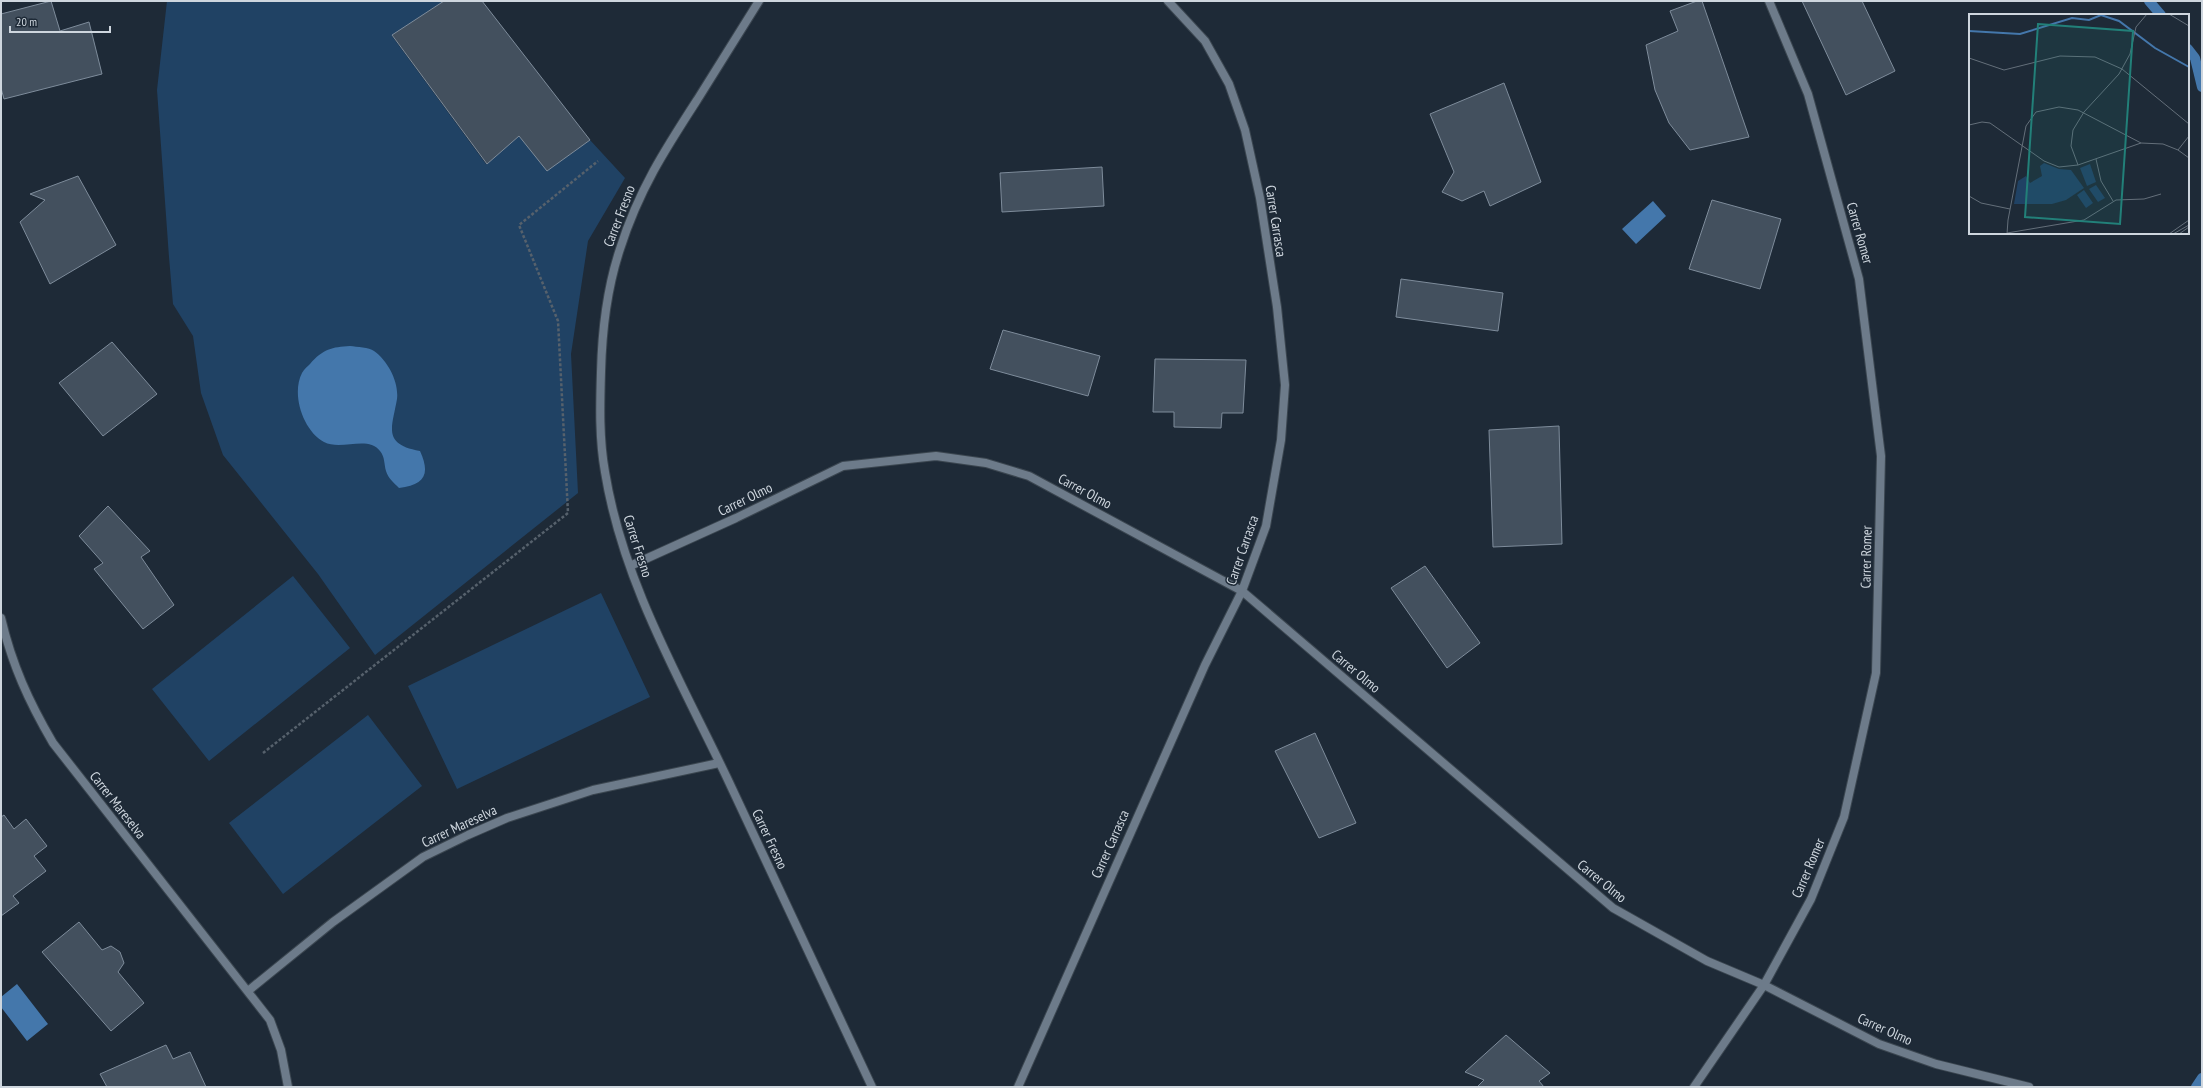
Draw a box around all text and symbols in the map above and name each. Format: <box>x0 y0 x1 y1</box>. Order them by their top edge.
scale bar <box>10 8 110 34</box>
text: 20 m <box>16 14 37 29</box>
inset map <box>1969 14 2189 234</box>
street label: Carrer Fresno <box>599 183 639 249</box>
street label: Carrer Carrasca <box>1261 184 1291 258</box>
street label: Carrer Romer <box>1843 200 1877 266</box>
street label: Carrer Olmo <box>1055 469 1115 513</box>
street label: Carrer Olmo <box>715 478 775 520</box>
street label: Carrer Fresno <box>619 513 657 579</box>
street label: Carrer Carrasca <box>1222 513 1262 587</box>
street label: Carrer Romer <box>1856 525 1876 589</box>
street label: Carrer Olmo <box>1328 645 1384 697</box>
street label: Carrer Mareselva <box>86 768 150 842</box>
street label: Carrer Mareselva <box>418 801 500 851</box>
street label: Carrer Fresno <box>748 806 792 872</box>
street label: Carrer Carrasca <box>1087 807 1133 881</box>
street label: Carrer Romer <box>1787 835 1829 901</box>
street label: Carrer Olmo <box>1574 856 1630 906</box>
street label: Carrer Olmo <box>1855 1009 1915 1049</box>

